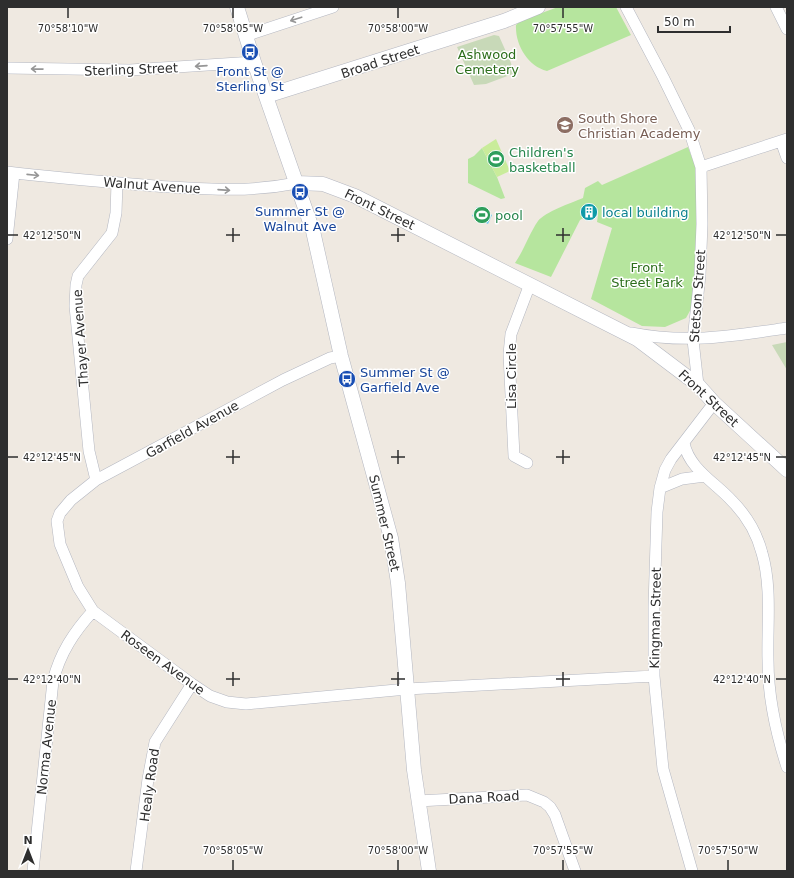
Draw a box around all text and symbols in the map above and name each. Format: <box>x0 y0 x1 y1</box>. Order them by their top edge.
scale bar <box>658 8 730 34</box>
text: 50 m <box>664 15 695 29</box>
one-way arrow <box>290 16 303 23</box>
text: 70°58'10"W <box>38 23 98 34</box>
text: 70°58'05"W <box>203 23 263 34</box>
text: 70°58'00"W <box>368 23 428 34</box>
text: 70°57'55"W <box>533 23 593 34</box>
bus stop icon: Front St @ Sterling St <box>240 42 260 62</box>
street label: Broad Street <box>339 42 421 81</box>
park label: Ashwood Cemetery <box>455 47 519 77</box>
street label: Sterling Street <box>84 60 178 79</box>
one-way arrow <box>195 63 208 70</box>
place label: Front St @ Sterling St <box>216 64 284 94</box>
one-way arrow <box>31 65 44 73</box>
place label: South Shore Christian Academy <box>578 111 701 141</box>
school or university icon: South Shore Christian Academy <box>555 115 575 135</box>
place label: Children's basketball <box>509 145 576 175</box>
sports icon: Children's basketball <box>486 149 506 169</box>
one-way arrow <box>26 172 39 179</box>
street label: Walnut Avenue <box>103 175 201 196</box>
bus stop icon: Summer St @ Walnut Ave <box>290 182 310 202</box>
street label: Front Street <box>342 186 417 233</box>
one-way arrow <box>217 187 230 194</box>
building icon: local building <box>579 202 599 222</box>
place label: Summer St @ Walnut Ave <box>255 204 345 234</box>
sports icon: pool <box>472 205 492 225</box>
place label: local building <box>602 205 689 220</box>
place label: pool <box>495 208 523 223</box>
text: 42°12'50"N <box>23 230 81 241</box>
text: 42°12'50"N <box>713 230 771 241</box>
street label: Stetson Street <box>687 249 708 343</box>
park label: Front Street Park <box>611 260 683 290</box>
street label: Thayer Avenue <box>70 289 91 388</box>
street label: Lisa Circle <box>504 343 519 409</box>
place label: Summer St @ Garfield Ave <box>360 365 450 395</box>
street label: Front Street <box>676 367 742 430</box>
bus stop icon: Summer St @ Garfield Ave <box>337 369 357 389</box>
street label: Garfield Avenue <box>143 398 241 461</box>
text: 42°12'45"N <box>23 452 81 463</box>
text: 42°12'45"N <box>713 452 771 463</box>
street label: Summer Street <box>366 473 403 573</box>
street label: Kingman Street <box>647 567 664 669</box>
street label: Roseen Avenue <box>118 627 208 698</box>
text: 42°12'40"N <box>23 674 81 685</box>
text: 42°12'40"N <box>713 674 771 685</box>
street label: Norma Avenue <box>34 699 59 796</box>
street label: Healy Road <box>137 747 162 823</box>
street label: Dana Road <box>448 788 520 807</box>
north arrow <box>8 830 48 870</box>
text: N <box>23 834 33 847</box>
text: 70°58'05"W <box>203 845 263 856</box>
text: 70°58'00"W <box>368 845 428 856</box>
text: 70°57'55"W <box>533 845 593 856</box>
text: 70°57'50"W <box>698 845 758 856</box>

